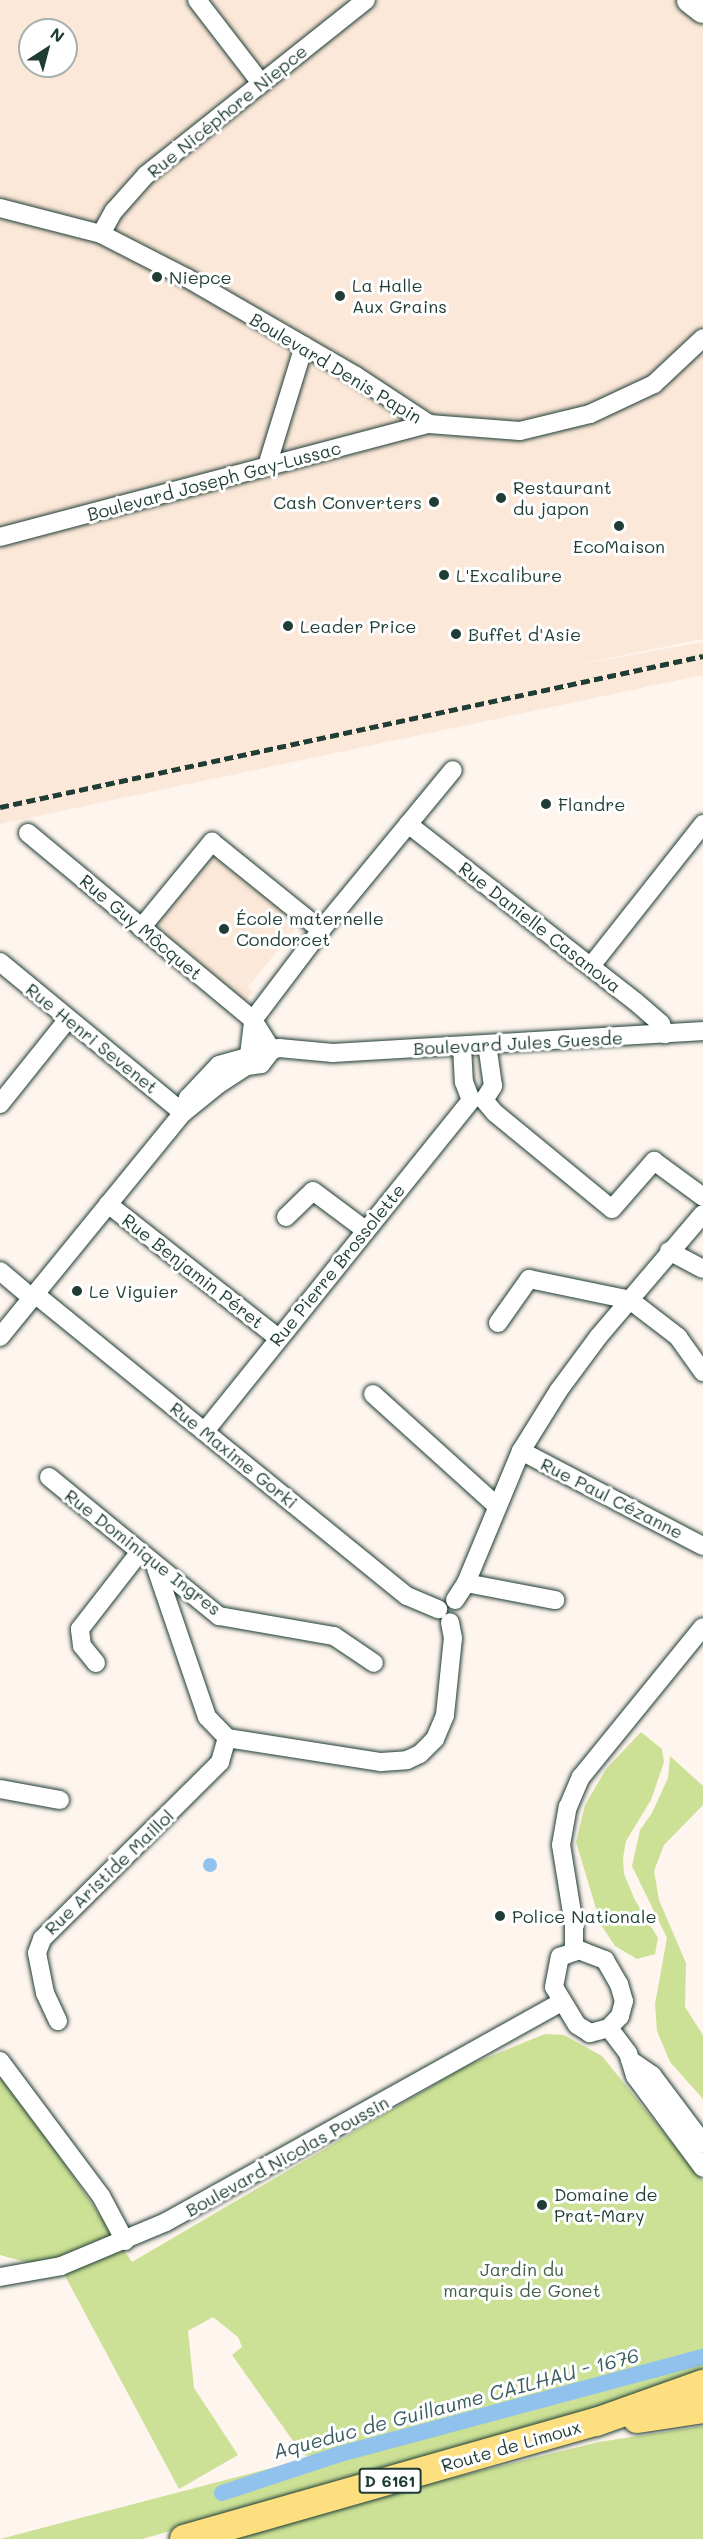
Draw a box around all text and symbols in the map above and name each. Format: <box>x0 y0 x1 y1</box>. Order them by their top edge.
north arrow <box>18 18 78 78</box>
text: N <box>47 23 69 47</box>
street label: Rue Nicéphore Niepce <box>143 40 311 182</box>
place label: Niepce <box>169 266 232 288</box>
marker: Niepce <box>150 270 164 284</box>
place label: La Halle Aux Grains <box>352 275 447 318</box>
marker: La Halle Aux Grains <box>333 289 347 303</box>
street label: Boulevard Denis Papin <box>246 308 426 428</box>
street label: Boulevard Joseph Gay-Lussac <box>85 437 343 525</box>
place label: Restaurant du japon <box>513 477 612 520</box>
place label: Cash Converters <box>273 491 422 513</box>
marker: Restaurant du japon <box>494 491 508 505</box>
marker: Cash Converters <box>427 495 441 509</box>
marker: EcoMaison <box>612 519 626 533</box>
place label: EcoMaison <box>573 535 665 557</box>
place label: L'Excalibure <box>456 564 562 586</box>
marker: L'Excalibure <box>437 568 451 582</box>
place label: Leader Price <box>300 615 416 637</box>
marker: Leader Price <box>281 619 295 633</box>
place label: Buffet d'Asie <box>468 623 581 645</box>
marker: Buffet d'Asie <box>449 627 463 641</box>
place label: Flandre <box>558 793 625 815</box>
marker: Flandre <box>539 797 553 811</box>
street label: Rue Danielle Casanova <box>455 857 625 997</box>
street label: Rue Guy Môcquet <box>76 870 206 984</box>
place label: École maternelle Condorcet <box>236 908 384 950</box>
marker: École maternelle Condorcet <box>217 922 231 936</box>
street label: Rue Henri Sevenet <box>22 978 162 1098</box>
street label: Boulevard Jules Guesde <box>413 1027 623 1059</box>
street label: Rue Pierre Brossolette <box>265 1179 409 1351</box>
street label: Rue Benjamin Péret <box>118 1209 268 1333</box>
place label: Le Viguier <box>89 1280 178 1302</box>
marker: Le Viguier <box>70 1284 84 1298</box>
street label: Rue Maxime Gorki <box>166 1397 302 1513</box>
street label: Rue Paul Cézanne <box>537 1453 687 1543</box>
street label: Rue Dominique Ingres <box>61 1484 225 1620</box>
street label: Rue Aristide Maillol <box>40 1805 178 1939</box>
place label: Police Nationale <box>512 1905 657 1927</box>
marker: Police Nationale <box>493 1909 507 1923</box>
street label: Boulevard Nicolas Poussin <box>182 2091 392 2221</box>
place label: Domaine de Prat-Mary <box>554 2184 658 2226</box>
marker: Domaine de Prat-Mary <box>535 2198 549 2212</box>
park label: Jardin du marquis de Gonet <box>443 2259 601 2302</box>
water label: Aqueduc de Guillaume CAILHAU - 1676 <box>271 2343 641 2463</box>
street label: Route de Limoux <box>439 2416 583 2476</box>
road number: D 6161 <box>358 2468 422 2494</box>

